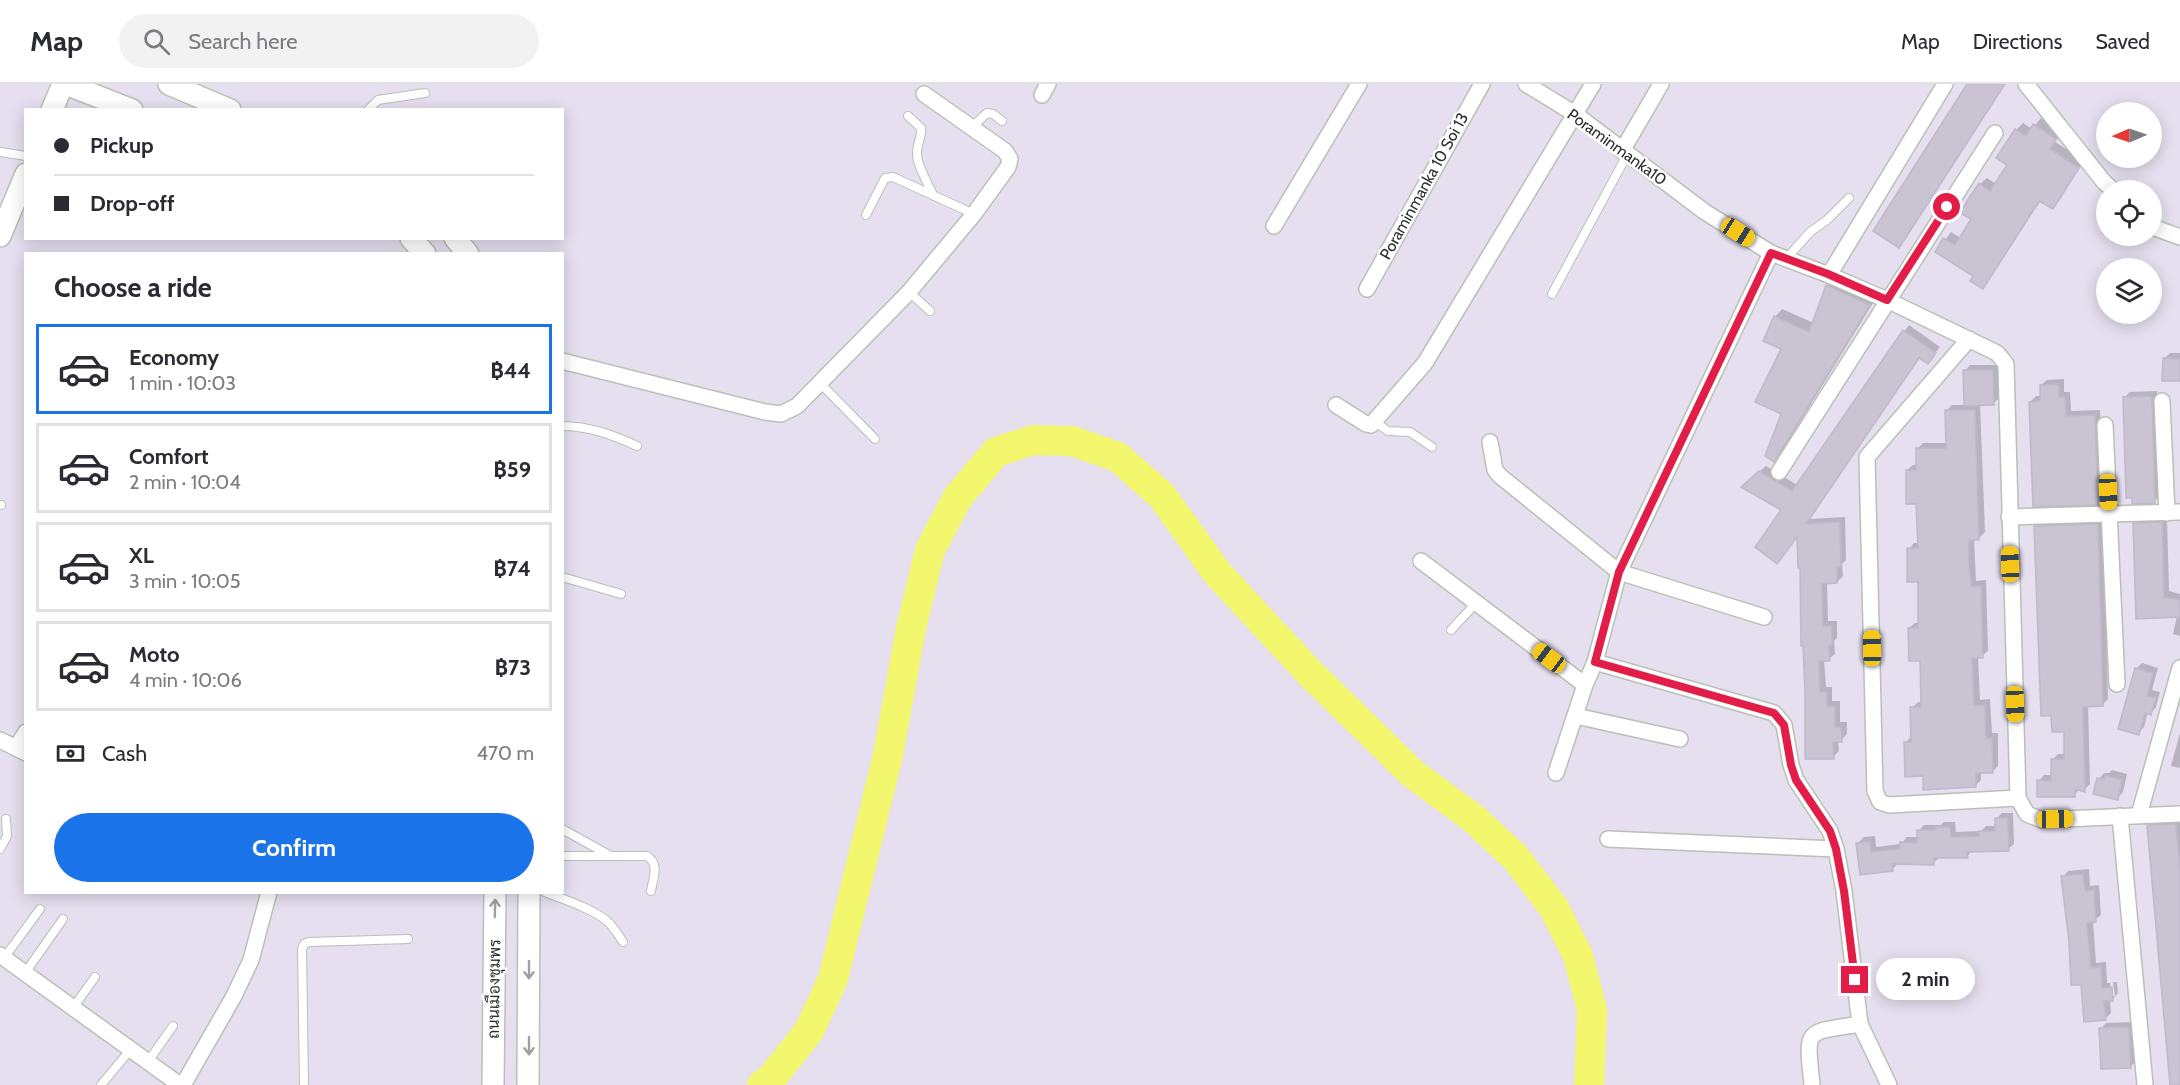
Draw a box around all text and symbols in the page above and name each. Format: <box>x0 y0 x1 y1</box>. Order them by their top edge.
search box <box>119 14 539 68</box>
text: Map <box>30 24 83 58</box>
icon: search <box>140 25 173 58</box>
text: Search here <box>188 28 297 55</box>
text: Map <box>1901 29 1940 54</box>
text: Directions <box>1973 29 2062 54</box>
text: Saved <box>2095 29 2150 54</box>
north arrow <box>2096 102 2162 168</box>
map controls <box>2096 102 2162 324</box>
street label: Poraminmanka10 <box>1564 105 1670 189</box>
street label: Poraminmanka 10 Soi 13 <box>1376 109 1472 263</box>
text: Pickup <box>90 132 154 159</box>
button: locate <box>2096 180 2162 246</box>
text: Drop-off <box>90 190 174 217</box>
route start <box>1933 193 1960 220</box>
car <box>1718 215 1758 249</box>
button: layers <box>2096 258 2162 324</box>
text: Choose a ride <box>54 271 212 304</box>
icon: car <box>57 342 111 396</box>
text: Economy <box>129 344 219 371</box>
text: ฿44 <box>490 357 531 384</box>
text: 1 min · 10:03 <box>129 371 236 395</box>
icon: car <box>57 441 111 495</box>
text: Comfort <box>129 443 208 470</box>
text: ฿59 <box>494 456 531 483</box>
text: 2 min · 10:04 <box>129 470 241 494</box>
car <box>2098 474 2118 510</box>
icon: car <box>57 540 111 594</box>
text: XL <box>129 542 154 569</box>
car <box>2000 546 2020 582</box>
text: ฿74 <box>494 555 531 582</box>
text: 3 min · 10:05 <box>129 569 240 593</box>
car <box>1863 630 1881 666</box>
icon: car <box>57 639 111 693</box>
car <box>1529 640 1569 676</box>
text: Moto <box>129 641 180 668</box>
text: ฿73 <box>495 654 531 681</box>
text: 4 min · 10:06 <box>129 668 242 692</box>
car <box>2005 686 2025 722</box>
icon: cash <box>54 737 87 770</box>
text: Cash <box>102 740 147 767</box>
text: 470 m <box>477 741 534 765</box>
car <box>2037 810 2073 828</box>
button: Confirm <box>54 813 534 882</box>
one-way arrow <box>489 899 501 919</box>
street label: ถนนเมืองชุมพร <box>483 939 506 1039</box>
callout: 2 min <box>1876 959 1975 1001</box>
one-way arrow <box>523 960 535 980</box>
route end <box>1841 966 1868 993</box>
text: 2 min <box>1901 967 1950 991</box>
one-way arrow <box>523 1035 534 1055</box>

